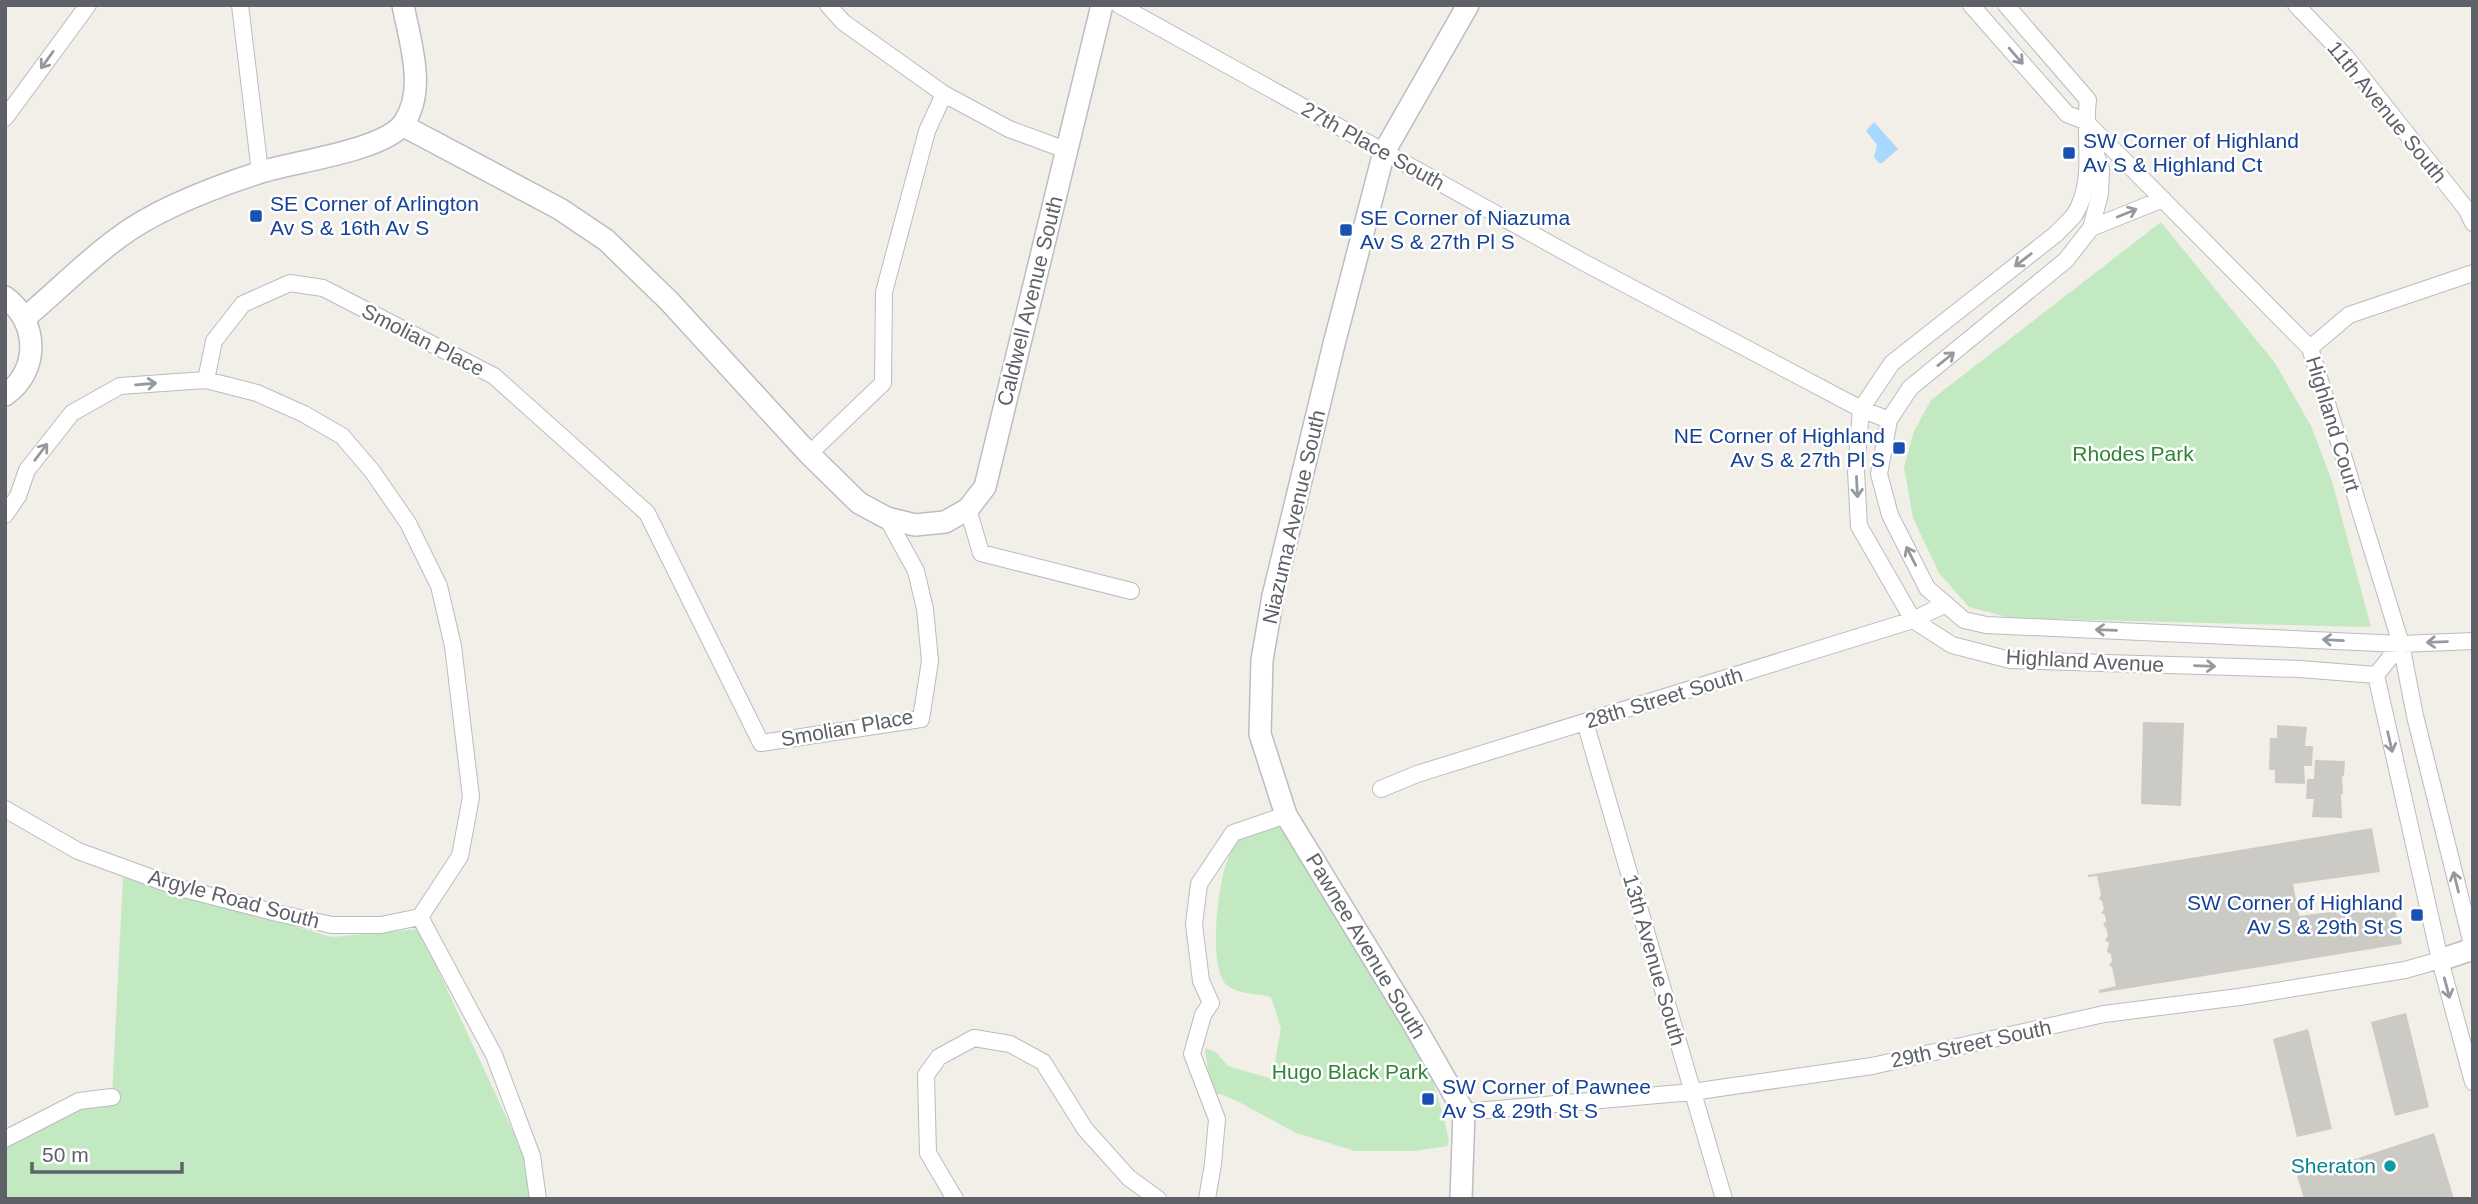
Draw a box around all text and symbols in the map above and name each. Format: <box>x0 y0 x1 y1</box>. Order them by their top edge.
street label: 11th Avenue South <box>2323 36 2452 187</box>
one-way arrow <box>2008 47 2024 65</box>
one-way arrow <box>40 50 55 69</box>
street label: 27th Place South <box>1298 97 1449 194</box>
place label: SW Corner of Highland Av S & Highland Ct <box>2083 129 2299 176</box>
marker: SW Corner of Highland Av S & Highland Ct <box>2061 145 2077 161</box>
place label: SE Corner of Arlington Av S & 16th Av S <box>270 192 479 239</box>
street label: Caldwell Avenue South <box>992 193 1067 408</box>
place label: SE Corner of Niazuma Av S & 27th Pl S <box>1360 206 1570 253</box>
one-way arrow <box>2116 206 2137 219</box>
marker: SE Corner of Arlington Av S & 16th Av S <box>248 208 264 224</box>
marker: SE Corner of Niazuma Av S & 27th Pl S <box>1338 222 1354 238</box>
one-way arrow <box>2014 252 2033 267</box>
street label: Smolian Place <box>358 299 488 380</box>
one-way arrow <box>1936 351 1954 367</box>
street label: Highland Court <box>2302 354 2365 494</box>
one-way arrow <box>134 377 156 390</box>
street label: Niazuma Avenue South <box>1258 408 1329 626</box>
place label: NE Corner of Highland Av S & 27th Pl S <box>1674 424 1885 471</box>
marker: NE Corner of Highland Av S & 27th Pl S <box>1891 440 1907 456</box>
park label: Rhodes Park <box>2072 442 2194 465</box>
one-way arrow <box>33 443 48 462</box>
one-way arrow <box>1851 476 1864 498</box>
one-way arrow <box>1903 546 1917 567</box>
one-way arrow <box>2095 624 2118 637</box>
one-way arrow <box>2322 633 2345 646</box>
one-way arrow <box>2426 636 2449 649</box>
street label: Highland Avenue <box>2005 645 2165 676</box>
one-way arrow <box>2193 660 2216 673</box>
street label: 28th Street South <box>1582 663 1745 732</box>
street label: Smolian Place <box>779 705 915 750</box>
one-way arrow <box>2384 730 2397 753</box>
street label: Pawnee Avenue South <box>1302 849 1431 1043</box>
street label: Argyle Road South <box>146 865 322 932</box>
one-way arrow <box>2449 871 2462 893</box>
street label: 13th Avenue South <box>1619 872 1690 1048</box>
place label: SW Corner of Highland Av S & 29th St S <box>2187 891 2403 938</box>
marker: SW Corner of Highland Av S & 29th St S <box>2409 907 2425 923</box>
one-way arrow <box>2441 976 2454 998</box>
street label: 29th Street South <box>1889 1015 2053 1072</box>
park label: Hugo Black Park <box>1272 1060 1429 1083</box>
place label: SW Corner of Pawnee Av S & 29th St S <box>1442 1075 1651 1122</box>
marker: SW Corner of Pawnee Av S & 29th St S <box>1420 1091 1436 1107</box>
scale bar <box>32 1130 182 1174</box>
text: 50 m <box>42 1143 89 1166</box>
place label: Sheraton <box>2291 1154 2376 1177</box>
marker: Sheraton <box>2382 1158 2398 1174</box>

